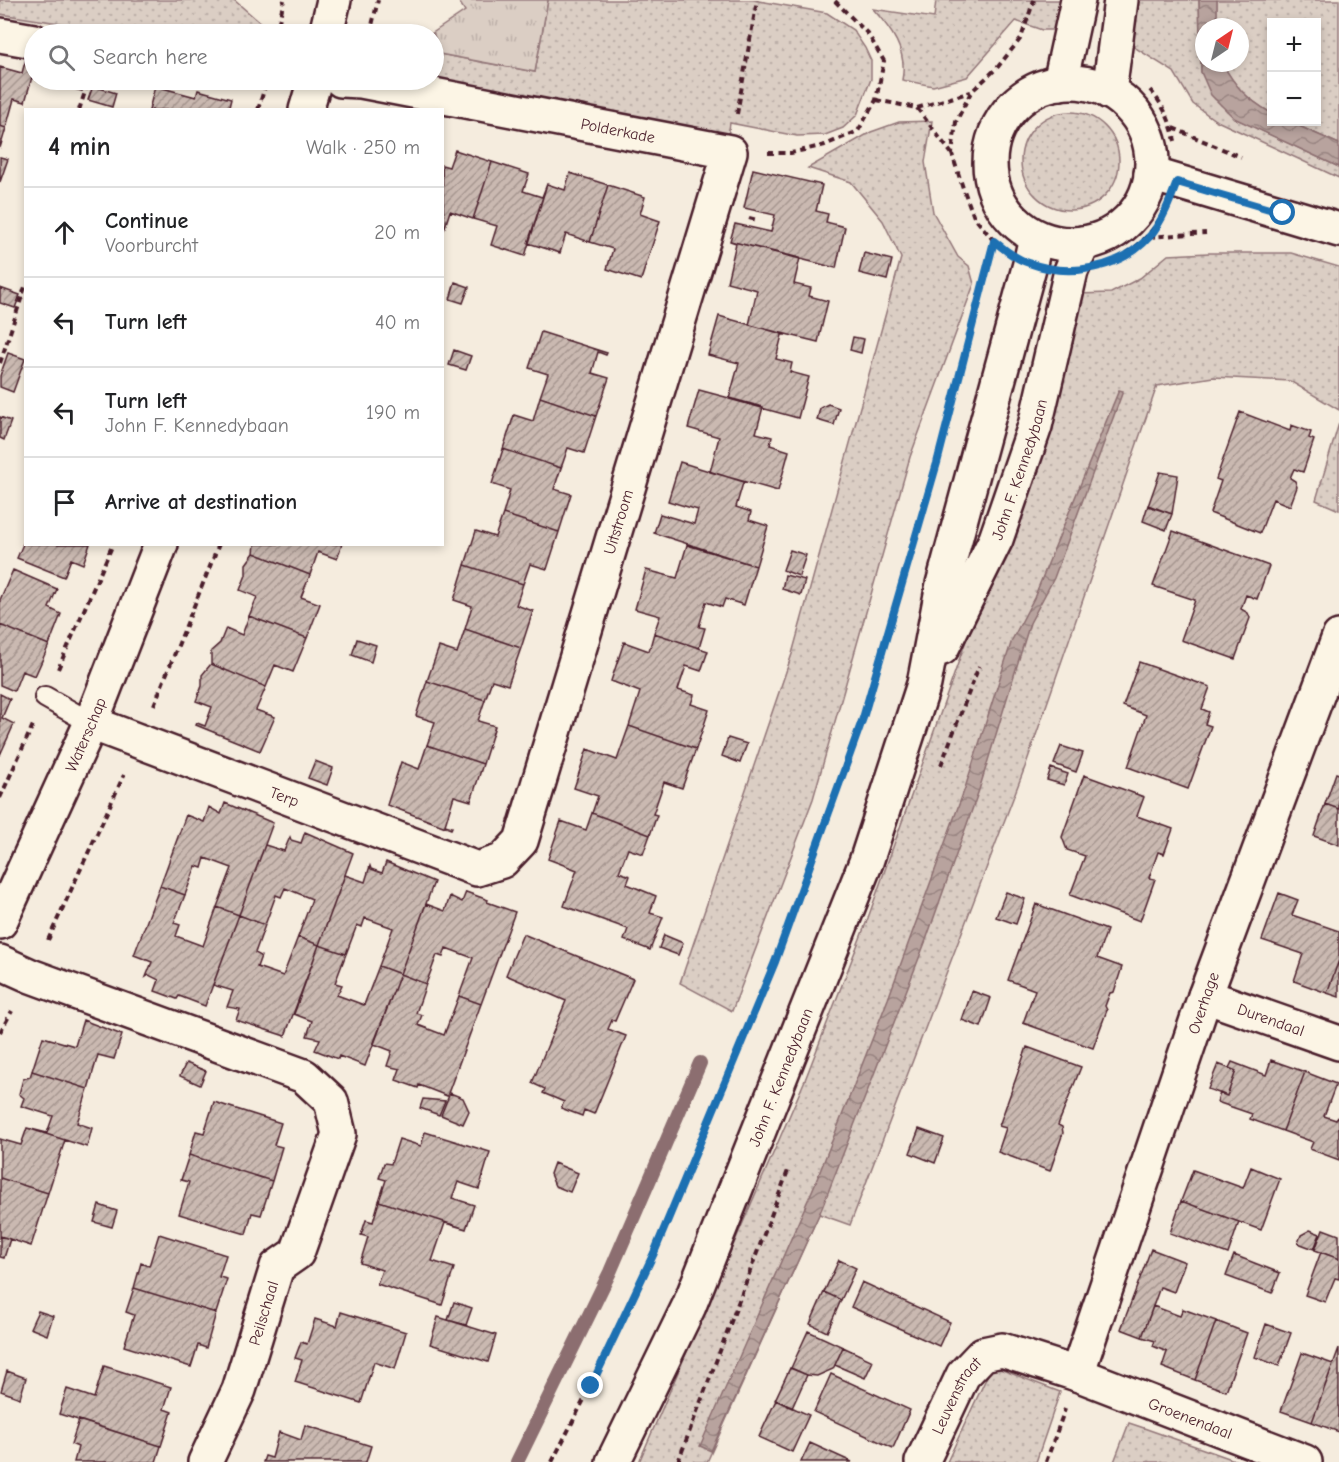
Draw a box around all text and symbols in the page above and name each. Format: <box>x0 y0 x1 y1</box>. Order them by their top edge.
north arrow <box>1195 18 1249 72</box>
map controls <box>1267 18 1321 126</box>
button: + <box>1267 18 1321 72</box>
search box <box>24 24 444 90</box>
icon: search <box>45 41 78 74</box>
text: Search here <box>93 44 208 70</box>
button: − <box>1267 72 1321 126</box>
street label: Polderkade <box>579 115 656 147</box>
text: 4 min <box>48 132 111 162</box>
text: Walk · 250 m <box>306 136 420 159</box>
route start <box>1269 199 1295 225</box>
text: Continue <box>105 208 188 234</box>
icon: ahead <box>48 216 81 249</box>
text: 20 m <box>374 221 420 244</box>
text: Voorburcht <box>105 234 198 257</box>
icon: left <box>48 306 81 339</box>
text: Turn left <box>105 309 187 335</box>
text: 40 m <box>375 311 420 334</box>
text: Turn left <box>105 388 187 414</box>
icon: left <box>48 396 81 429</box>
street label: John F. Kennedybaan <box>988 397 1051 543</box>
text: 190 m <box>366 401 420 424</box>
text: John F. Kennedybaan <box>105 414 289 437</box>
icon: arrive <box>48 486 81 519</box>
street label: Uitstroom <box>600 488 637 557</box>
text: Arrive at destination <box>105 489 297 515</box>
street label: Waterschap <box>62 695 110 775</box>
street label: Terp <box>267 783 301 811</box>
street label: Overhage <box>1185 970 1223 1036</box>
street label: Durendaal <box>1235 1000 1307 1040</box>
street label: John F. Kennedybaan <box>746 1006 817 1149</box>
street label: Peilschaal <box>246 1279 282 1348</box>
street label: Leuvenstraat <box>928 1354 985 1437</box>
route end <box>577 1372 603 1398</box>
street label: Groenendaal <box>1146 1394 1235 1443</box>

